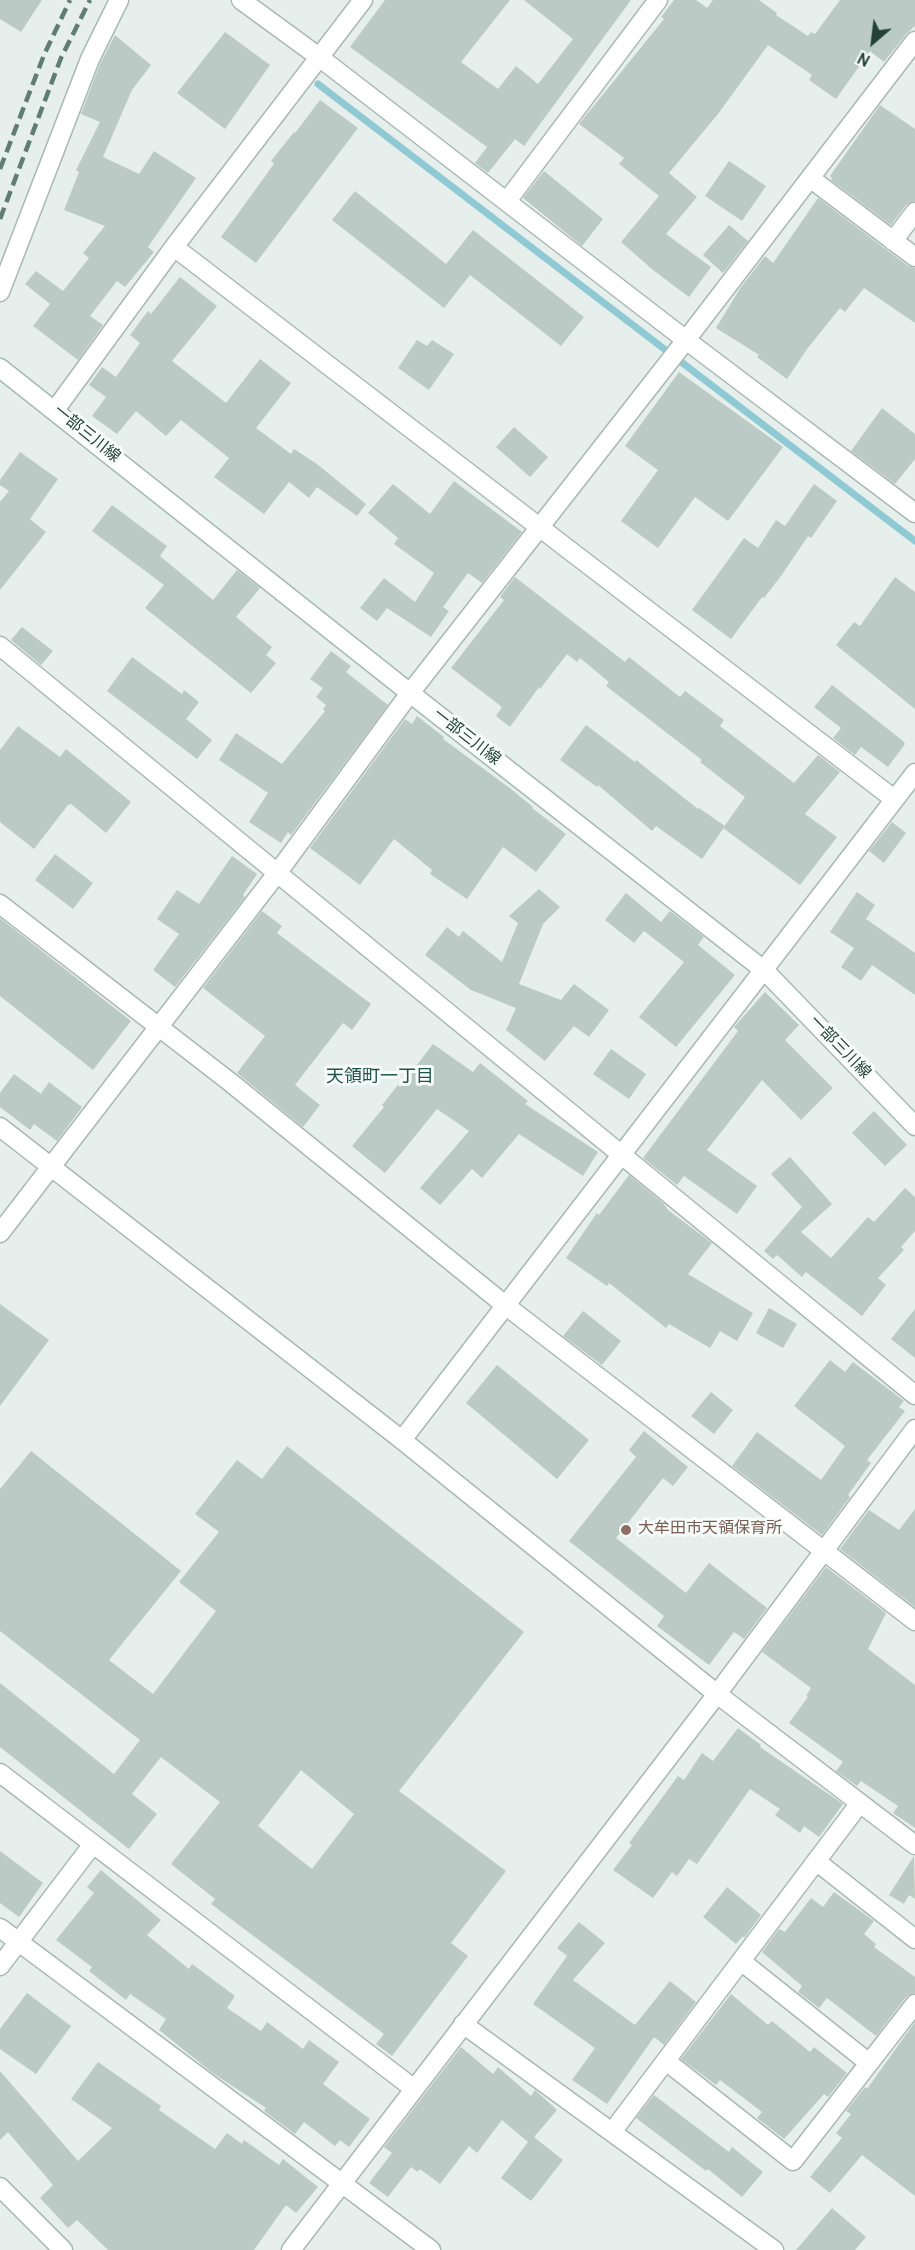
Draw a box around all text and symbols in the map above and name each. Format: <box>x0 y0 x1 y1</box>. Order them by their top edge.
north arrow <box>843 12 903 72</box>
text: N <box>855 46 874 69</box>
street label: 一部三川線 <box>49 402 123 468</box>
street label: 一部三川線 <box>429 706 503 770</box>
street label: 一部三川線 <box>804 1013 874 1083</box>
district label: 天領町一丁目 <box>326 1067 434 1089</box>
place label: 大牟田市天領保育所 <box>638 1520 782 1540</box>
marker: 大牟田市天領保育所 <box>619 1523 633 1537</box>

